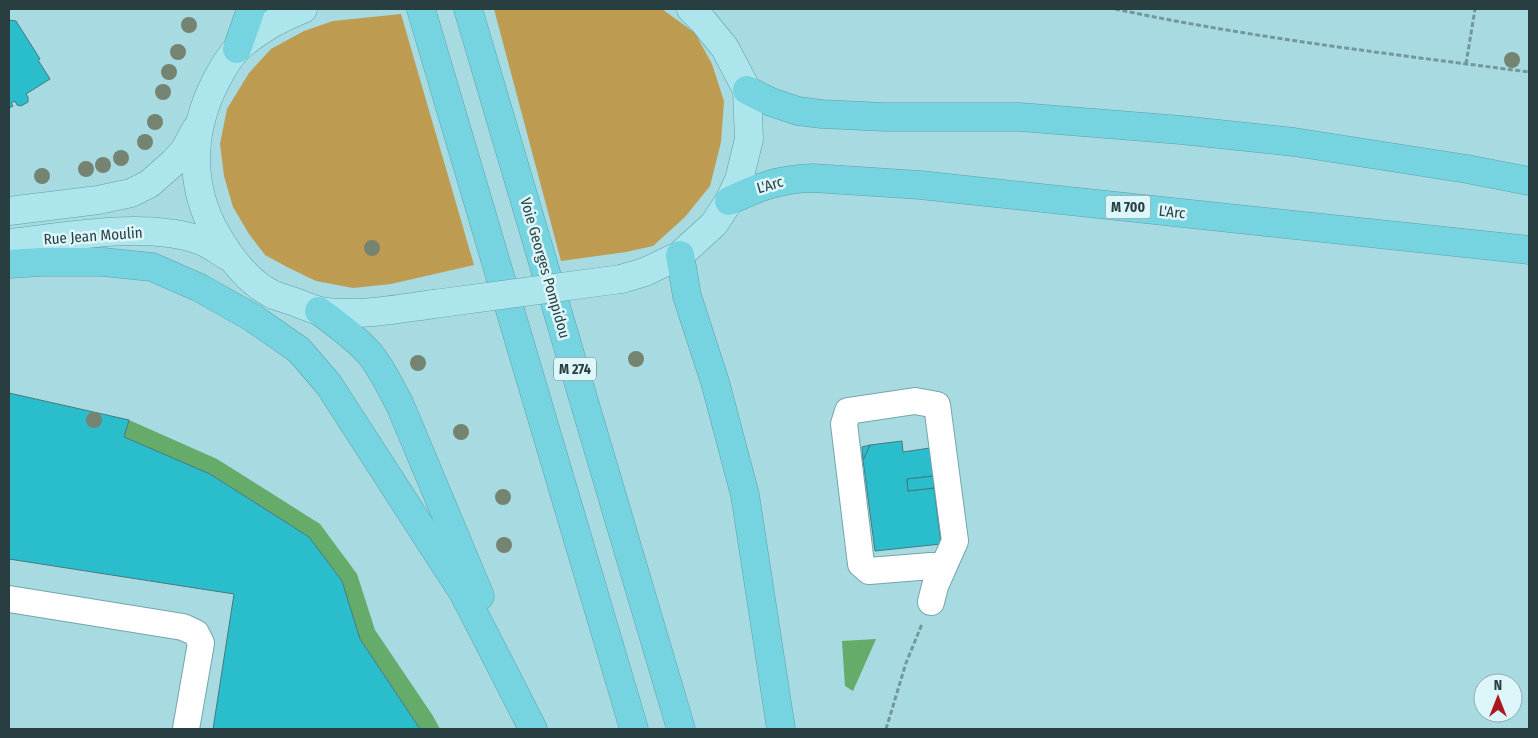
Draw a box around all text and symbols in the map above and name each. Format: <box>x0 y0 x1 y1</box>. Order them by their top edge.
street label: L'Arc <box>755 172 786 197</box>
street label: Voie Georges Pompidou <box>516 196 574 340</box>
road number: M 700 <box>1106 196 1150 218</box>
street label: L'Arc <box>1158 202 1187 222</box>
street label: Rue Jean Moulin <box>43 224 143 248</box>
road number: M 274 <box>554 358 596 380</box>
north arrow <box>1473 673 1523 723</box>
text: N <box>1494 677 1502 694</box>

